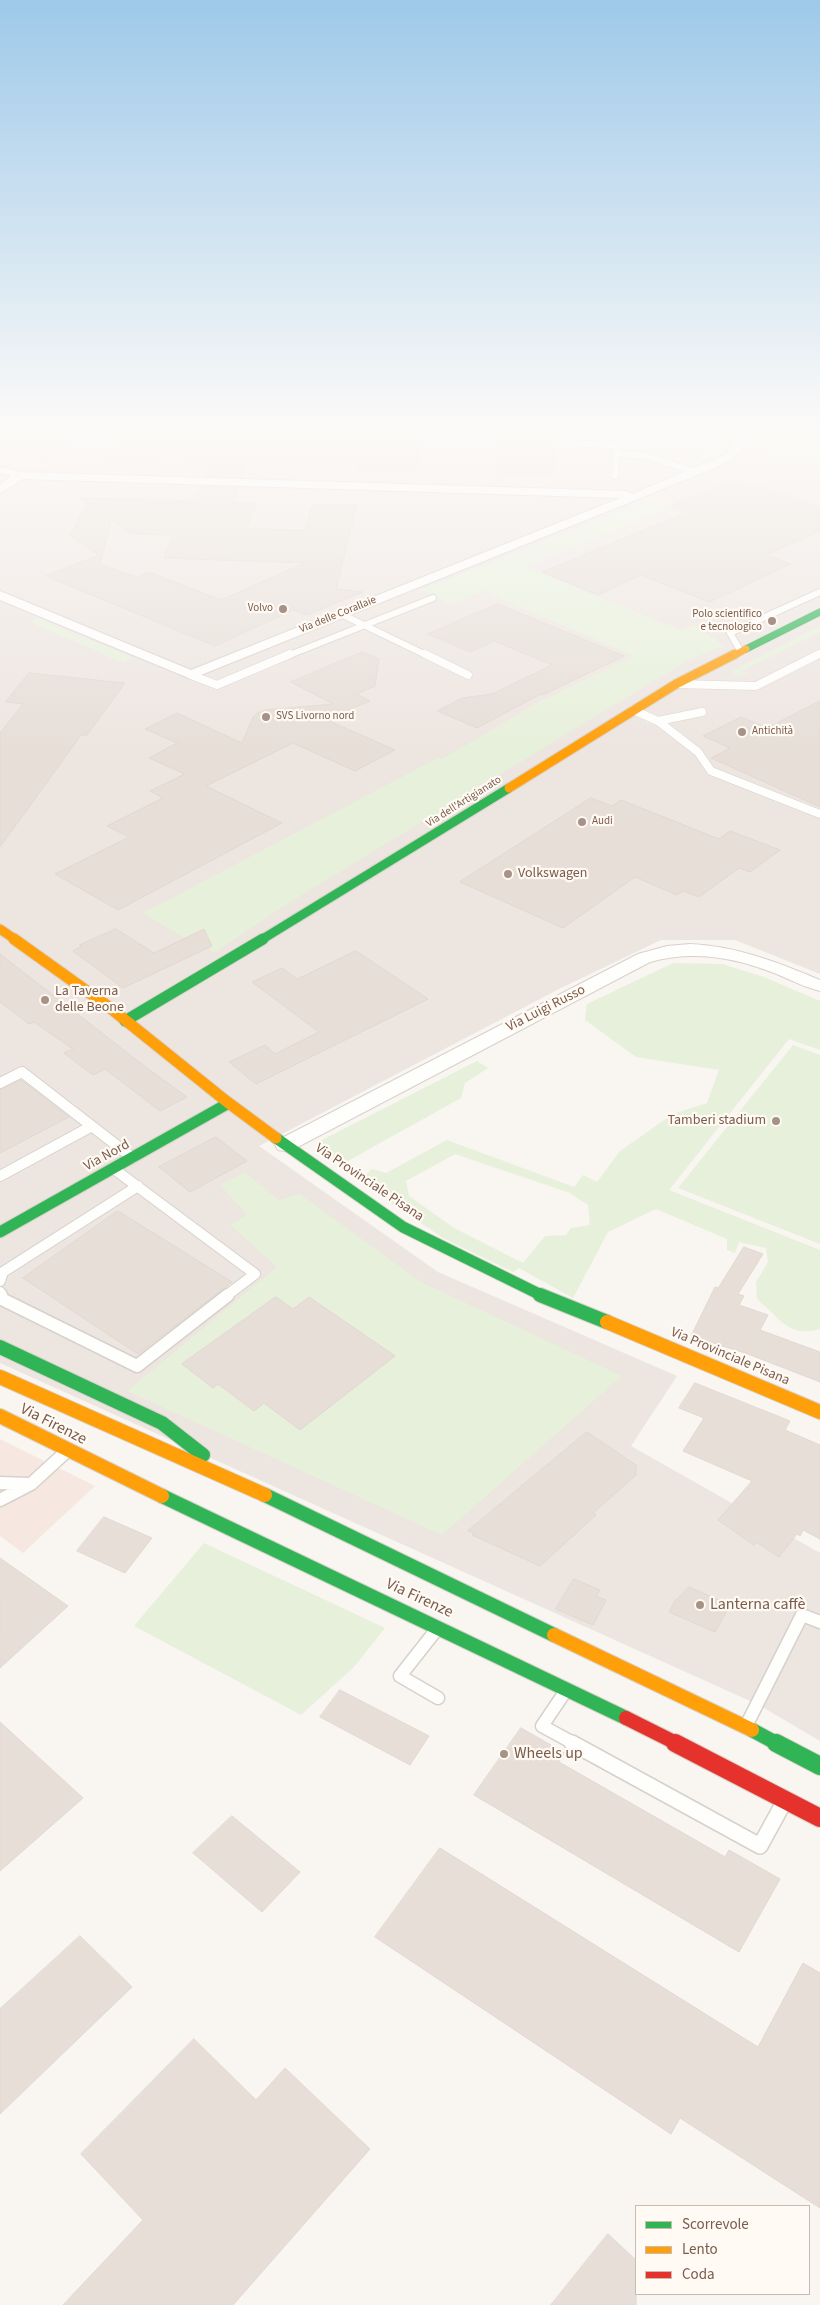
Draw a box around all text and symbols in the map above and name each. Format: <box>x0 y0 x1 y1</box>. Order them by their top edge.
street label: Via delle Corallaie <box>298 594 378 636</box>
place label: Volvo <box>248 602 273 616</box>
marker: Volvo <box>277 603 289 615</box>
place label: Polo scientifico e tecnologico <box>692 608 762 634</box>
marker: Polo scientifico e tecnologico <box>766 615 778 627</box>
place label: SVS Livorno nord <box>276 710 354 724</box>
marker: SVS Livorno nord <box>260 711 272 723</box>
place label: Antichità <box>752 725 793 739</box>
marker: Antichità <box>736 726 748 738</box>
street label: Via dell'Artigianato <box>424 774 504 830</box>
place label: Audi <box>592 815 613 829</box>
marker: Audi <box>576 816 588 828</box>
place label: Volkswagen <box>518 866 587 882</box>
marker: Volkswagen <box>502 868 514 880</box>
street label: Via Luigi Russo <box>504 982 588 1036</box>
place label: La Taverna delle Beone <box>55 984 124 1016</box>
marker: La Taverna delle Beone <box>39 994 51 1006</box>
place label: Tamberi stadium <box>668 1113 766 1129</box>
marker: Tamberi stadium <box>770 1115 782 1127</box>
street label: Via Nord <box>81 1137 133 1175</box>
street label: Via Provinciale Pisana <box>311 1140 427 1226</box>
street label: Via Provinciale Pisana <box>668 1324 792 1390</box>
street label: Via Firenze <box>17 1400 89 1450</box>
street label: Via Firenze <box>382 1575 456 1623</box>
place label: Lanterna caffè <box>710 1595 805 1615</box>
marker: Lanterna caffè <box>694 1599 706 1611</box>
place label: Wheels up <box>514 1744 583 1764</box>
marker: Wheels up <box>498 1748 510 1760</box>
legend <box>635 2205 810 2295</box>
text: Scorrevole <box>682 2214 749 2235</box>
text: Lento <box>682 2239 718 2260</box>
text: Coda <box>682 2264 715 2285</box>

